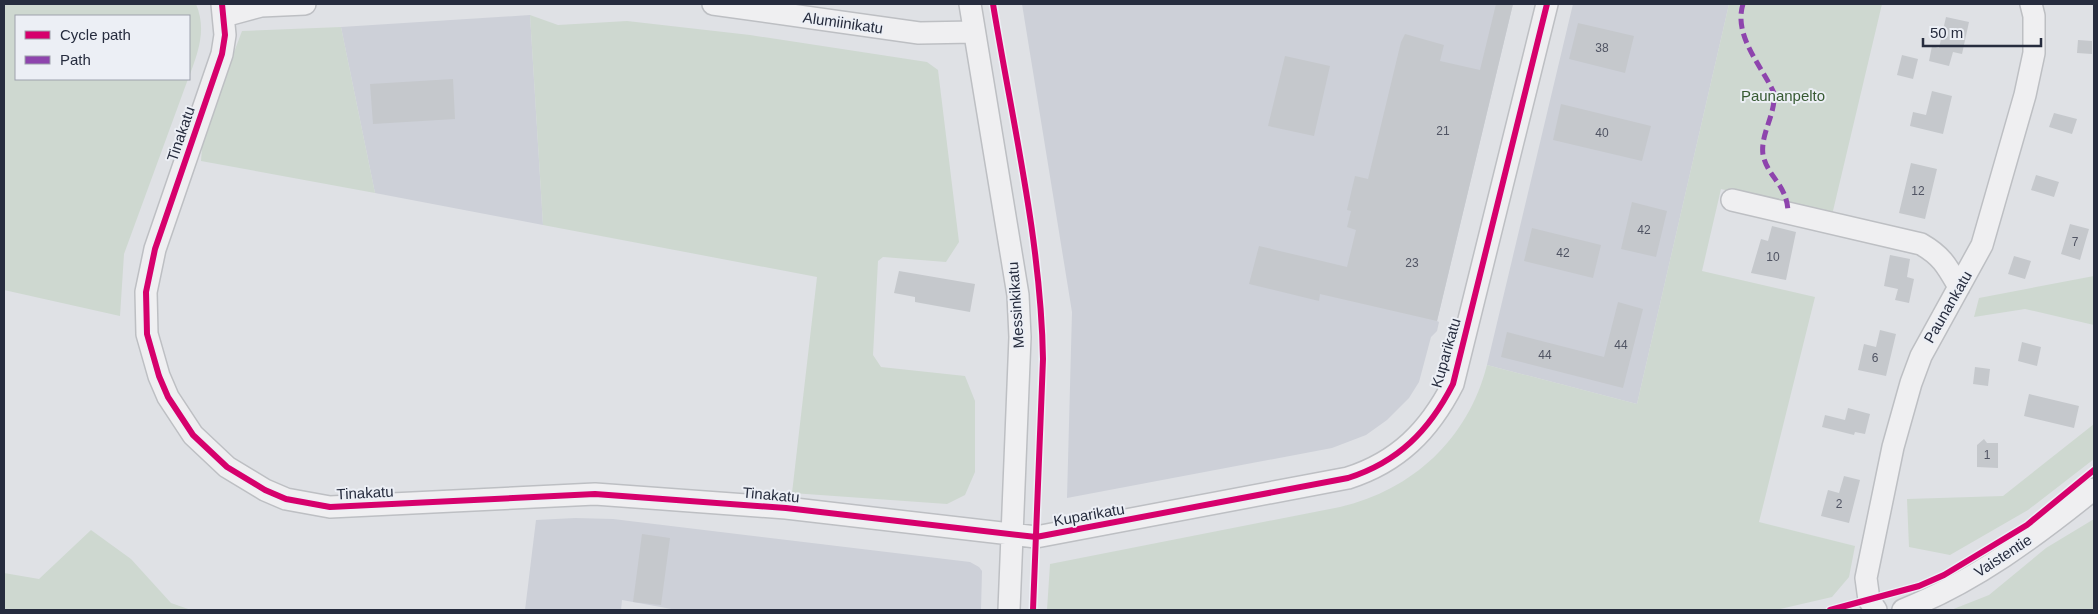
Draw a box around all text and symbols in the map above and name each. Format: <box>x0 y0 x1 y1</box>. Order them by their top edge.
street label: Alumiinikatu <box>802 8 884 37</box>
legend <box>15 15 190 80</box>
scale bar <box>1923 15 2040 47</box>
text: 50 m <box>1930 24 1963 41</box>
text: Cycle path <box>60 26 131 43</box>
house number: 38 <box>1595 41 1609 55</box>
text: Path <box>60 51 91 68</box>
park label: Paunanpelto <box>1741 87 1825 104</box>
street label: Tinakatu <box>163 104 198 164</box>
house number: 21 <box>1436 124 1450 138</box>
house number: 40 <box>1595 126 1609 140</box>
house number: 12 <box>1911 184 1925 198</box>
house number: 42 <box>1637 223 1651 237</box>
house number: 7 <box>2072 235 2079 249</box>
house number: 42 <box>1556 246 1570 260</box>
house number: 10 <box>1766 250 1780 264</box>
house number: 23 <box>1405 256 1419 270</box>
street label: Messinkikatu <box>1004 261 1027 349</box>
street label: Paunankatu <box>1920 268 1975 346</box>
street label: Kuparikatu <box>1427 316 1464 390</box>
house number: 44 <box>1614 338 1628 352</box>
house number: 44 <box>1538 348 1552 362</box>
house number: 6 <box>1872 351 1879 365</box>
house number: 1 <box>1984 448 1991 462</box>
street label: Tinakatu <box>336 483 394 502</box>
street label: Tinakatu <box>742 484 800 505</box>
house number: 2 <box>1836 497 1843 511</box>
street label: Kuparikatu <box>1052 500 1126 529</box>
street label: Vaistentie <box>1971 531 2035 580</box>

